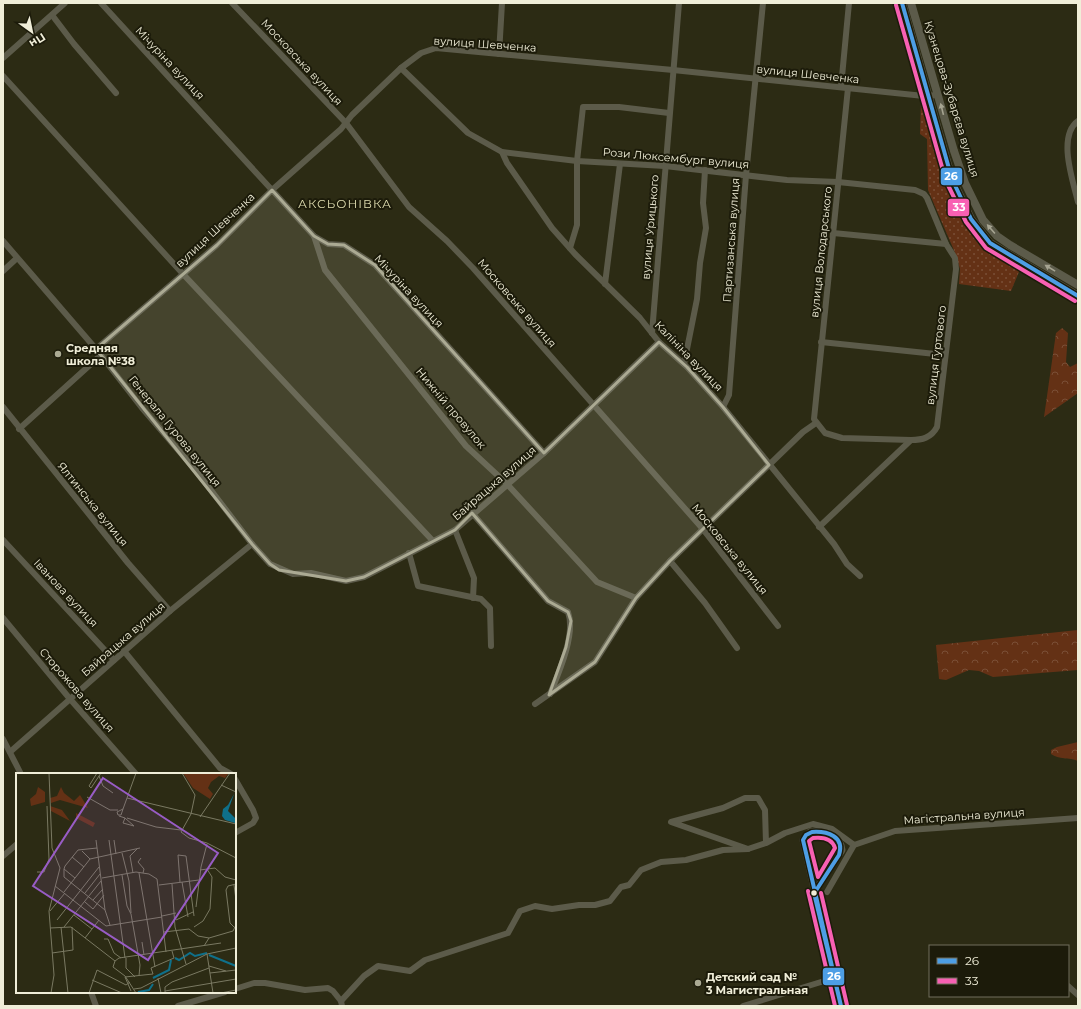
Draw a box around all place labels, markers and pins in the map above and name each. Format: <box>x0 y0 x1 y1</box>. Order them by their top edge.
place label: Средняя школа №38 <box>66 341 135 368</box>
marker: Средняя школа №38 <box>53 349 63 359</box>
unlabelled marker <box>809 888 819 898</box>
place label: Детский сад № 3 Магистральная <box>705 970 808 997</box>
marker: Детский сад № 3 Магистральная <box>693 978 703 988</box>

